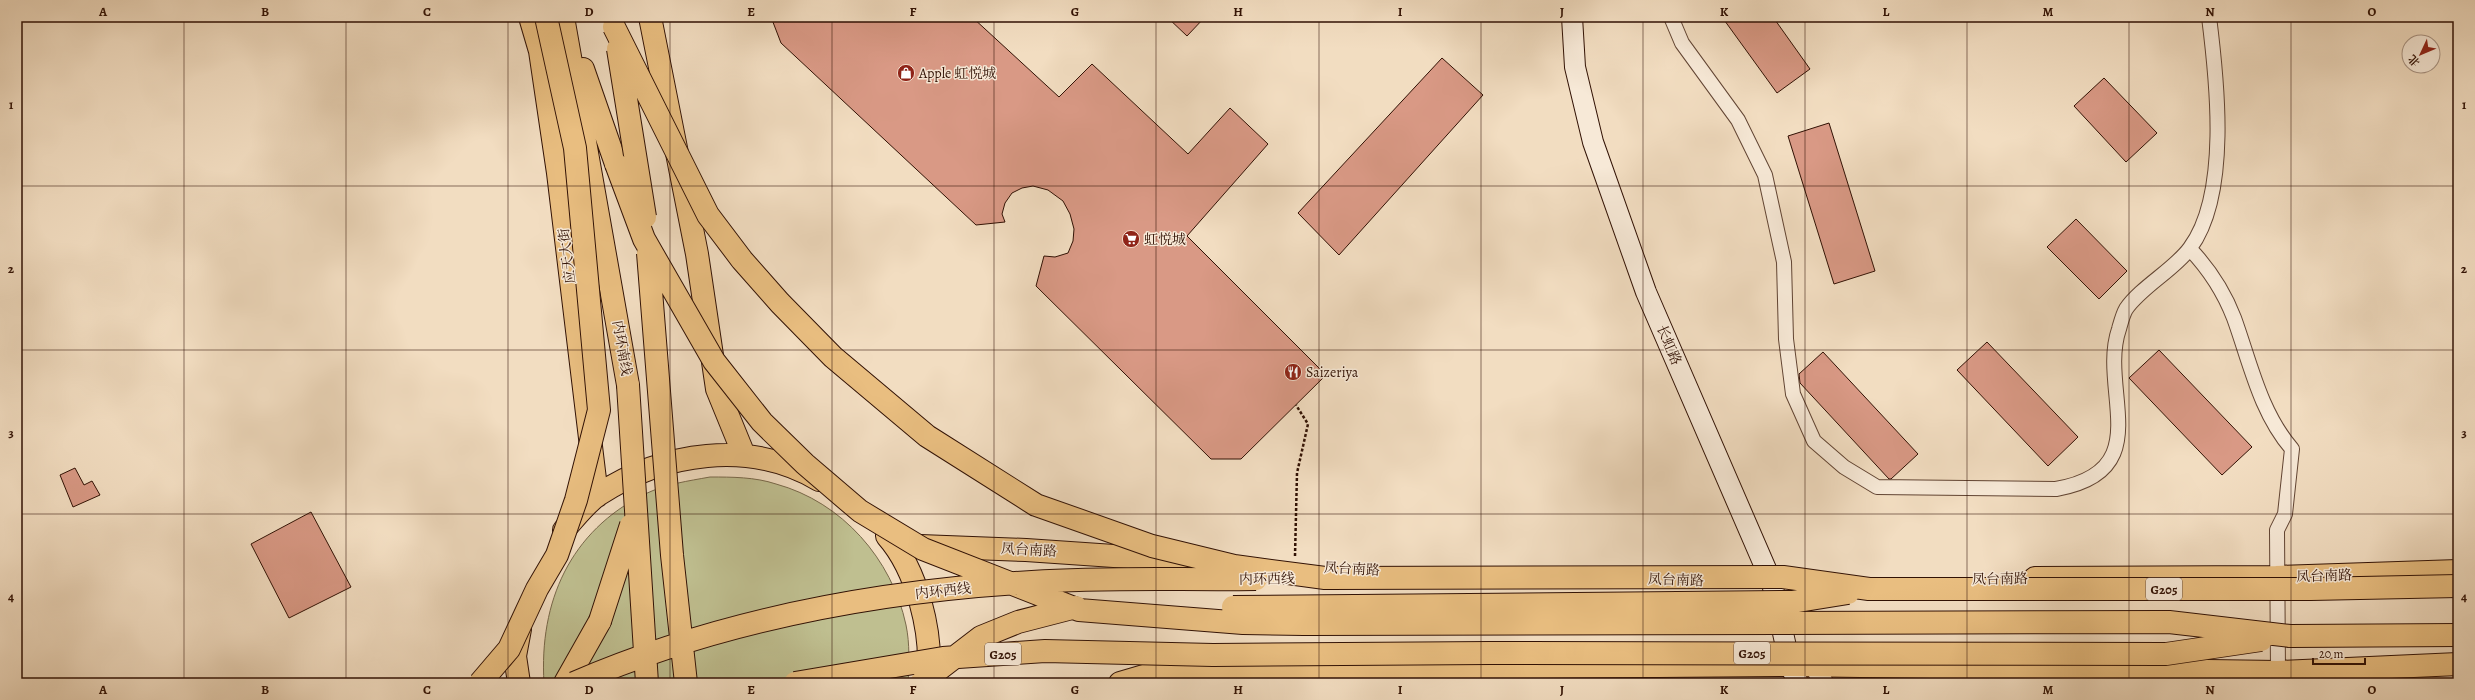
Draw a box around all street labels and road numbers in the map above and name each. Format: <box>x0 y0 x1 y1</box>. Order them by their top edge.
street label: 应天大街 <box>554 227 580 285</box>
street label: 内环南线 <box>608 319 636 377</box>
street label: 长虹路 <box>1652 322 1686 368</box>
street label: 凤台南路 <box>1001 539 1057 561</box>
street label: 凤台南路 <box>1324 558 1380 580</box>
street label: 凤台南路 <box>2296 566 2352 586</box>
street label: 内环西线 <box>1239 569 1295 589</box>
street label: 凤台南路 <box>1972 569 2028 589</box>
street label: 凤台南路 <box>1648 570 1704 590</box>
road number: G205 <box>2146 578 2182 600</box>
street label: 内环西线 <box>914 579 972 603</box>
road number: G205 <box>1734 642 1770 664</box>
road number: G205 <box>985 643 1021 665</box>

